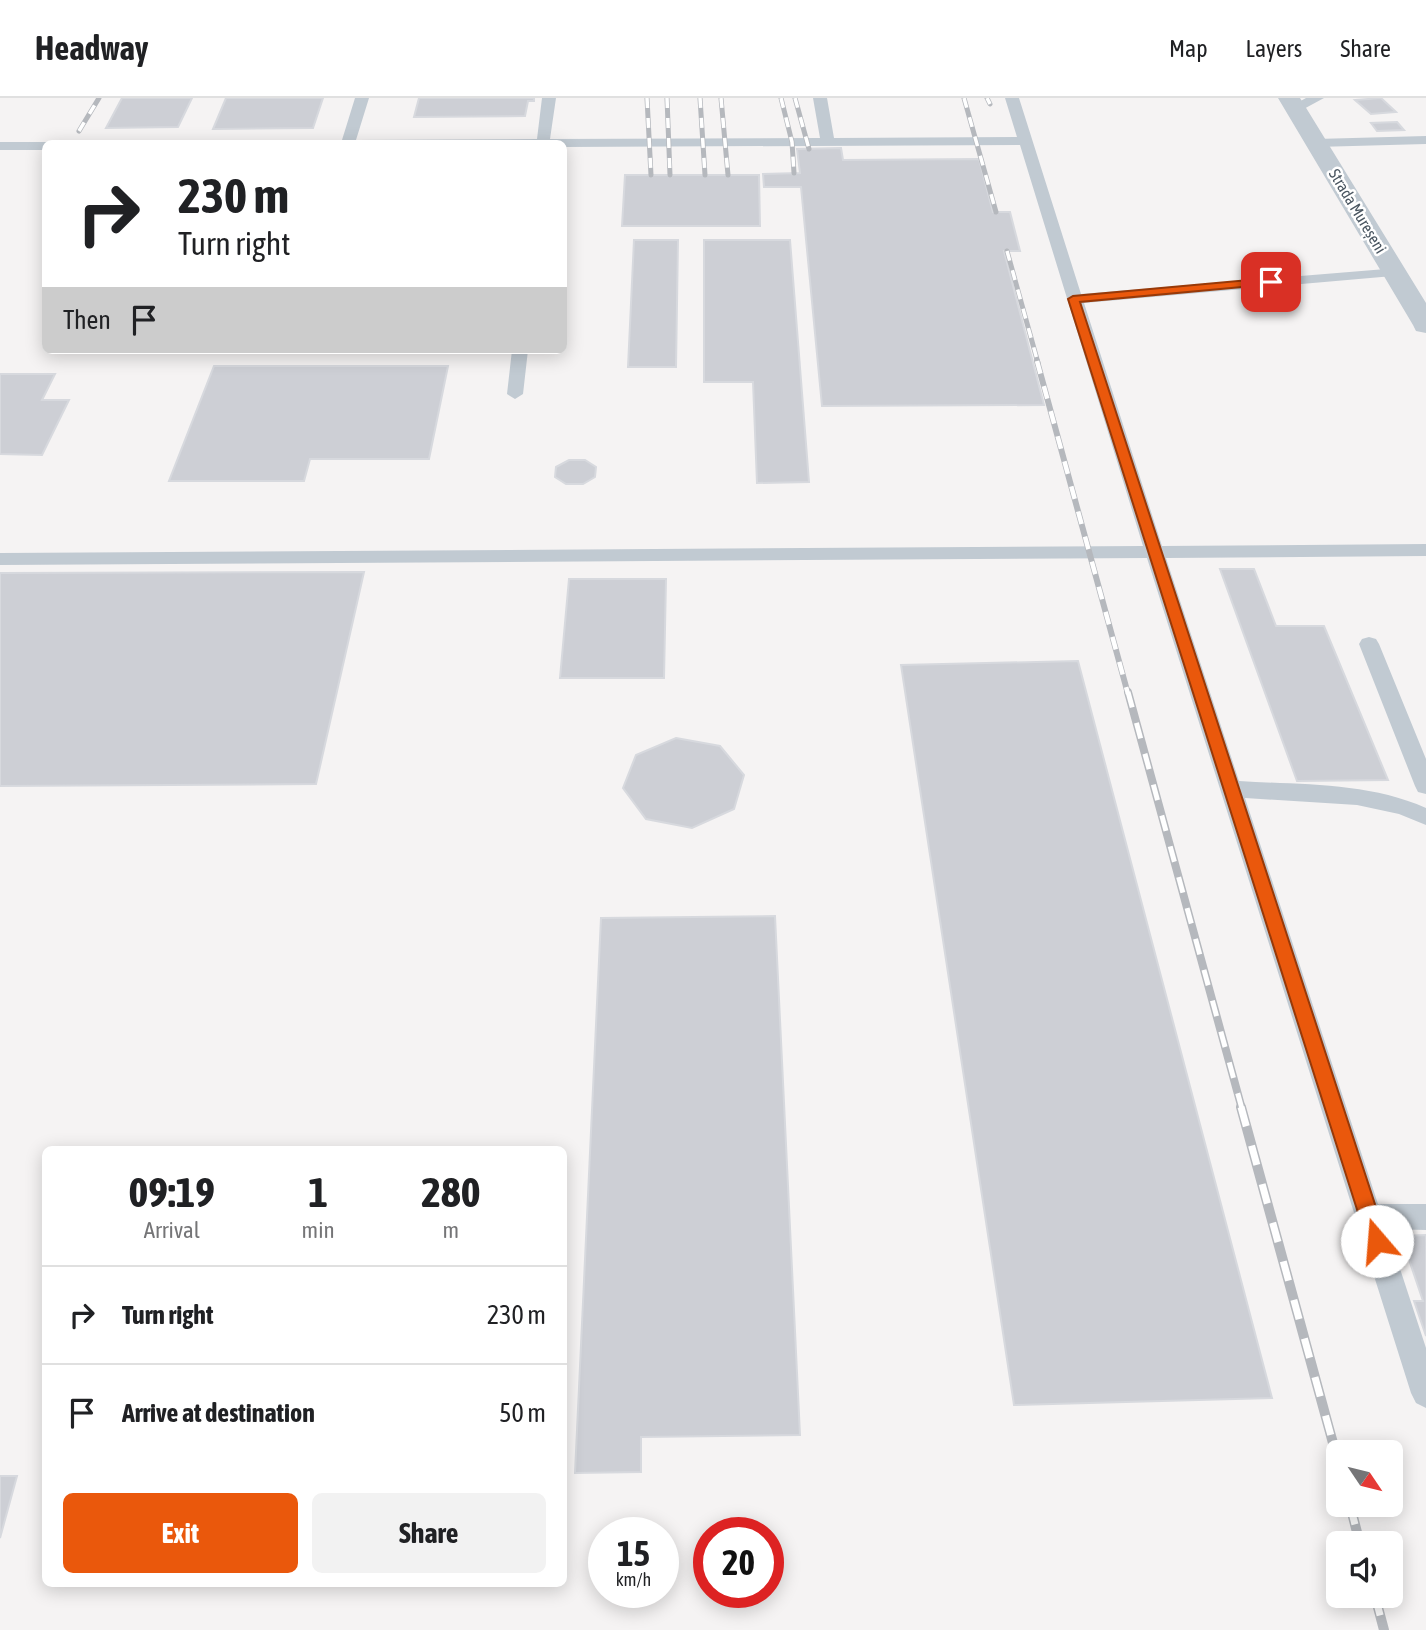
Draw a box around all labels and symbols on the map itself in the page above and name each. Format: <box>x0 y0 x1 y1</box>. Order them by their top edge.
street label: Strada Mureșeni <box>1325 166 1390 257</box>
pin <box>1241 252 1301 312</box>
position arrow <box>1340 1204 1414 1278</box>
north arrow <box>1326 1440 1404 1517</box>
speed limit sign: 20 <box>693 1517 784 1608</box>

